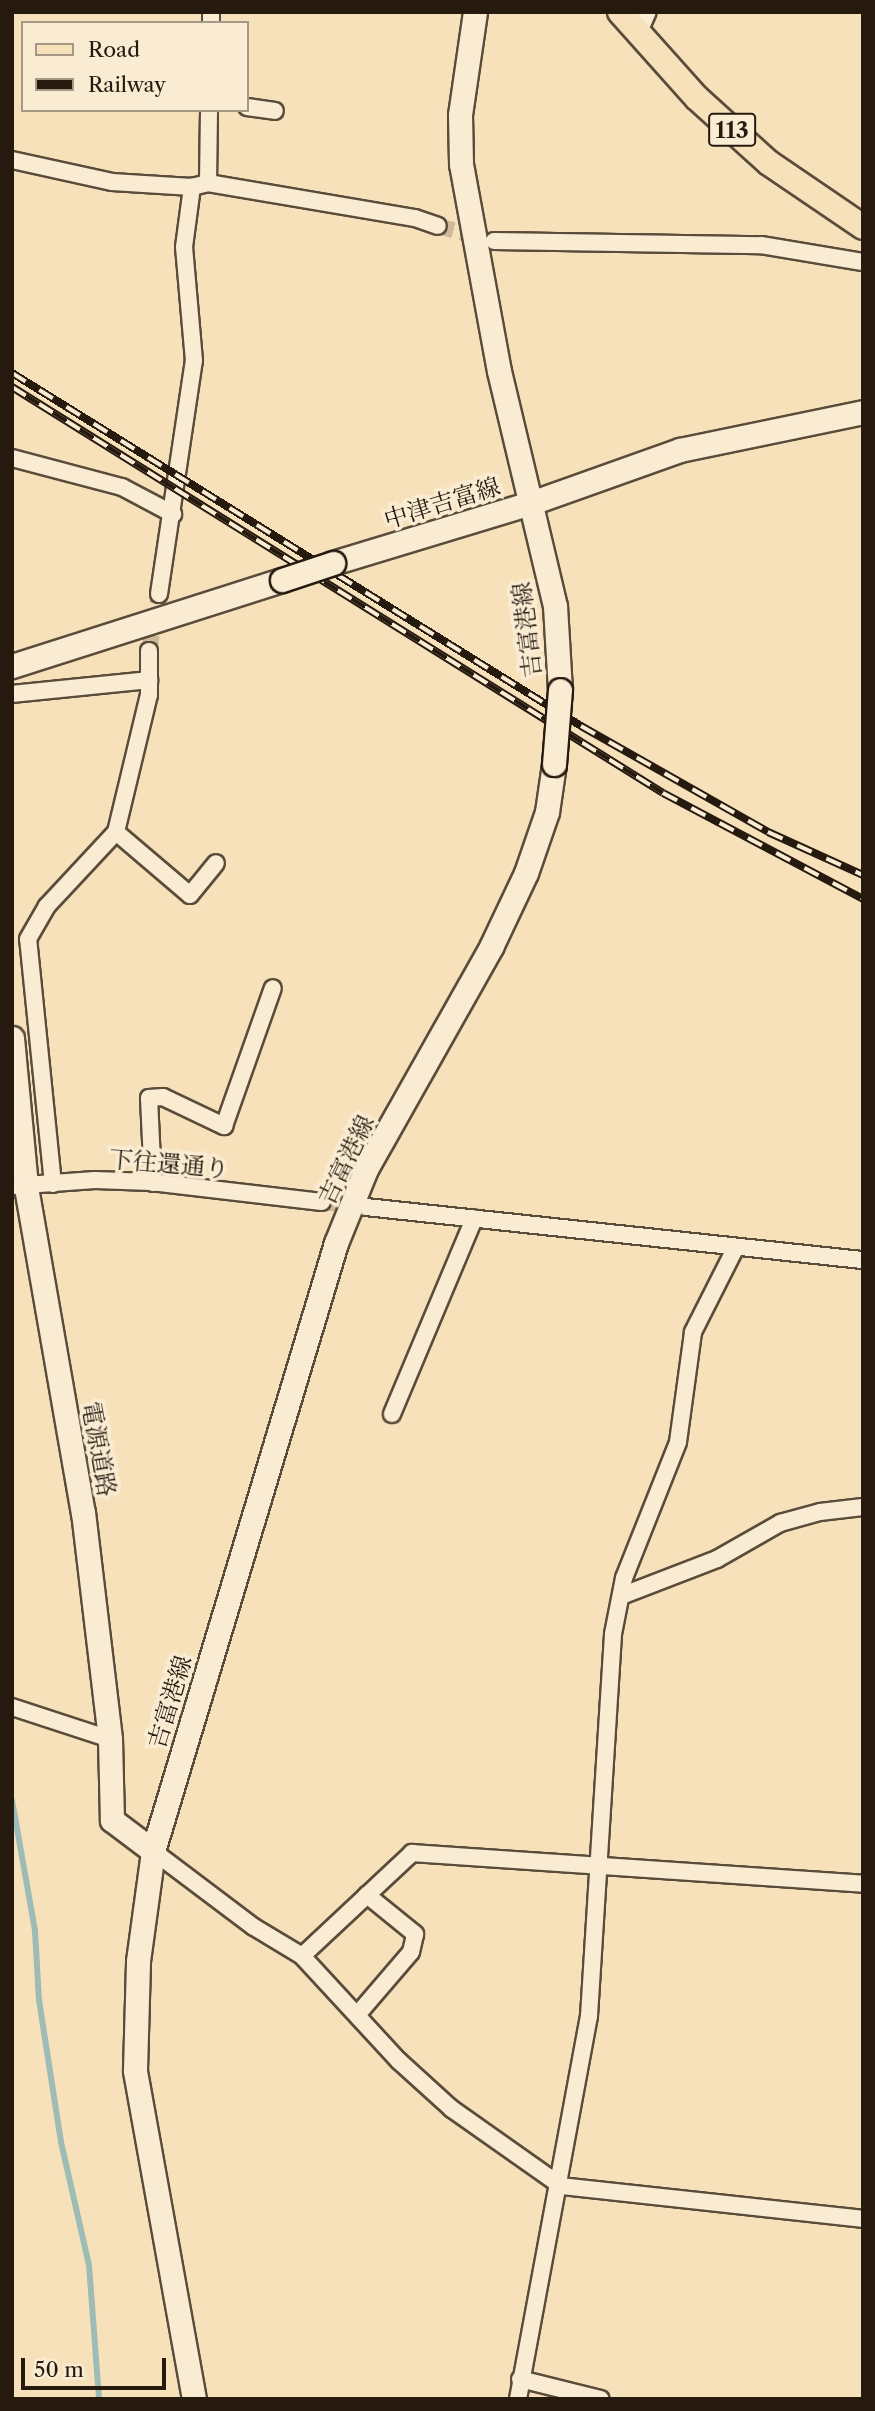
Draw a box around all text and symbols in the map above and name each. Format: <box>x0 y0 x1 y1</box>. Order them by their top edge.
legend <box>21 21 248 112</box>
text: Road <box>88 37 140 62</box>
text: Railway <box>88 72 166 97</box>
road number: 113 <box>708 111 756 150</box>
street label: 中津吉富線 <box>380 472 504 534</box>
street label: 吉富港線 <box>507 581 547 679</box>
street label: 吉富港線 <box>312 1111 380 1209</box>
street label: 下往還通り <box>108 1144 230 1184</box>
street label: 電源道路 <box>76 1399 122 1499</box>
street label: 吉富港線 <box>142 1652 198 1752</box>
scale bar <box>24 2344 170 2388</box>
text: 50 m <box>34 2357 84 2382</box>

